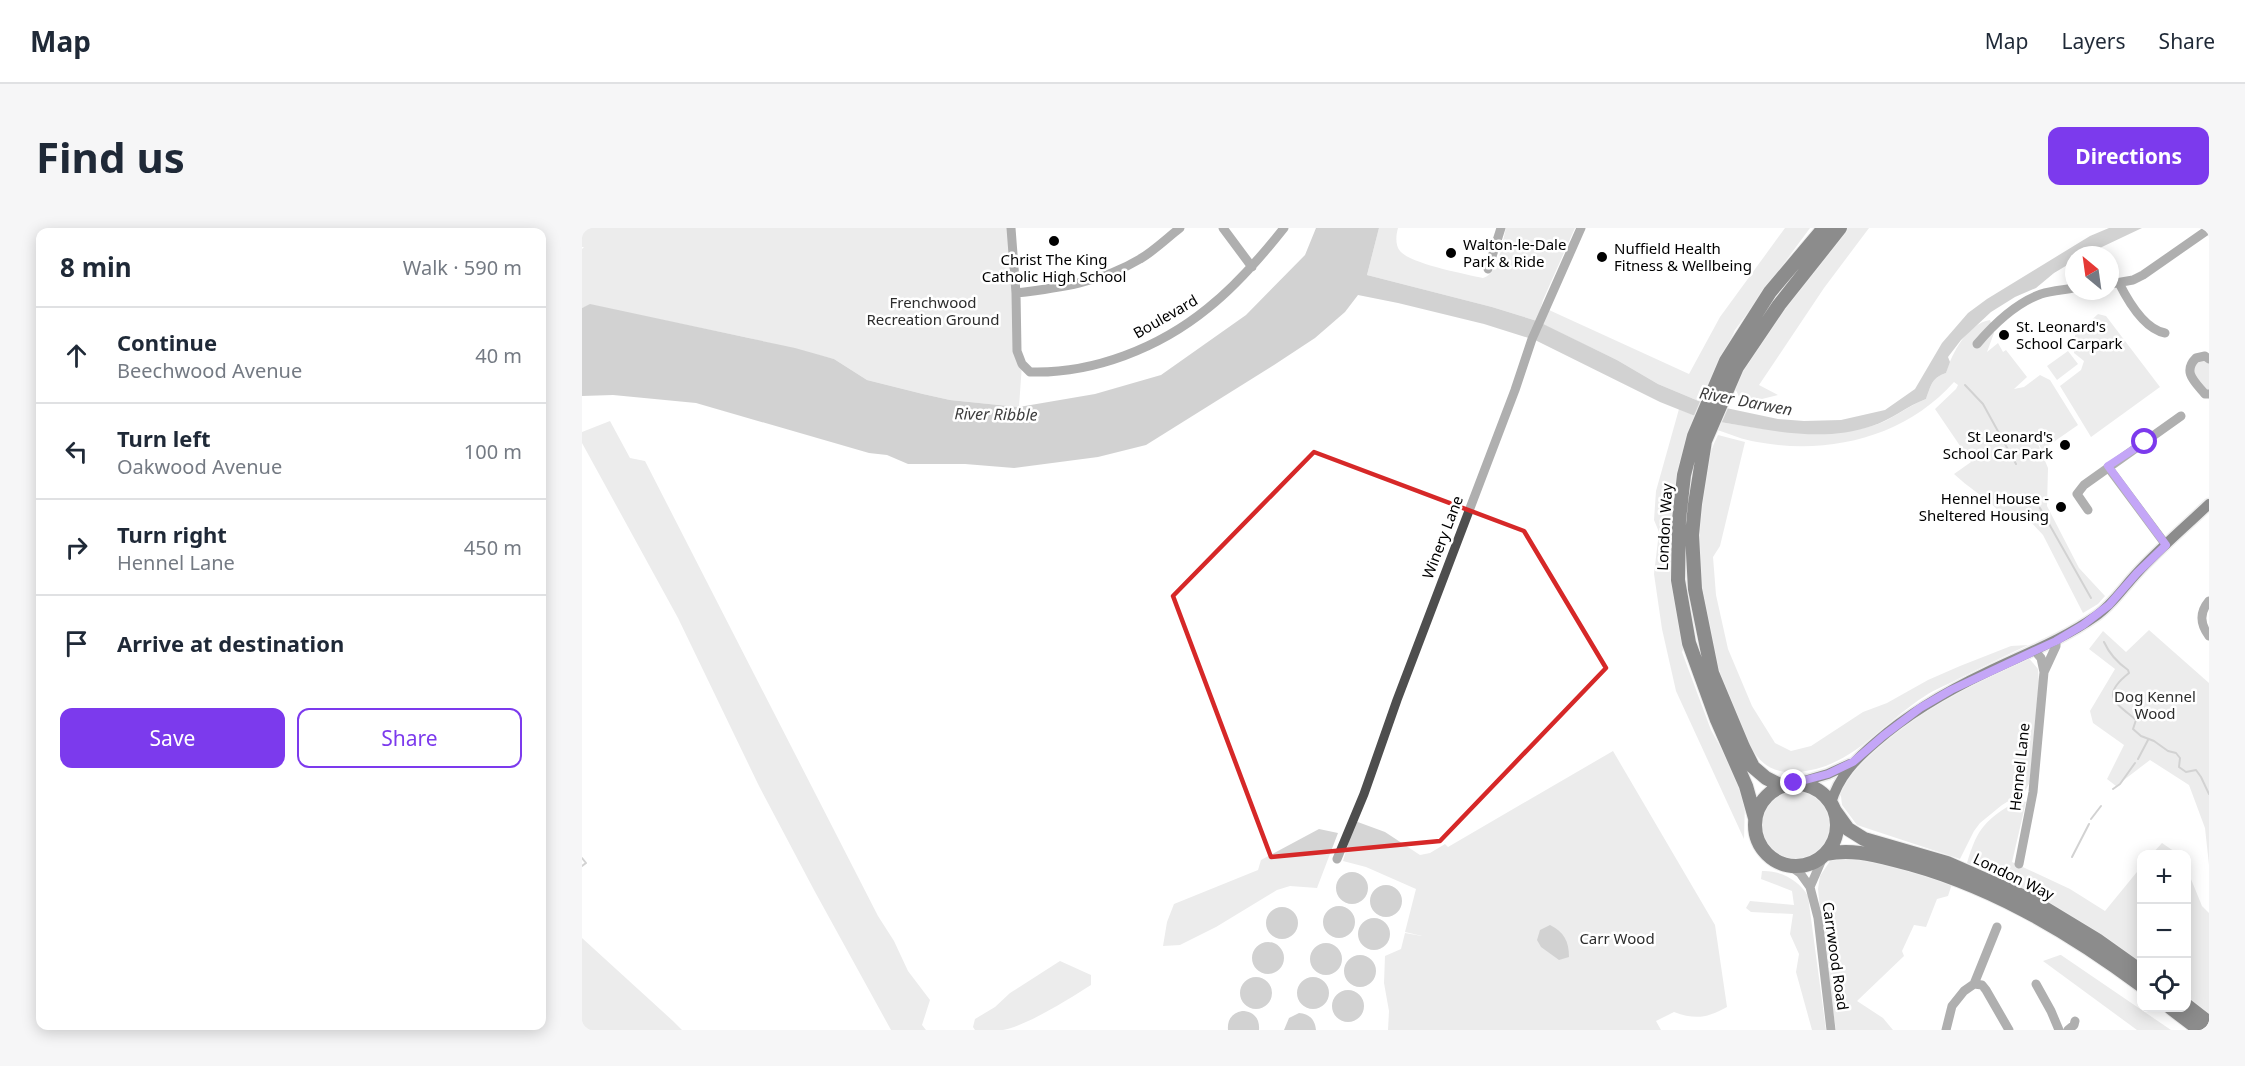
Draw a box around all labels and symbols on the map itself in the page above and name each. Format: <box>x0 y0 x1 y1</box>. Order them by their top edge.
marker: Christ The King Catholic High School <box>1047 234 1061 248</box>
place label: Walton-le-Dale Park & Ride <box>1463 234 1566 271</box>
place label: Nuffield Health Fitness & Wellbeing <box>1614 238 1752 275</box>
marker: Walton-le-Dale Park & Ride <box>1444 246 1458 260</box>
north arrow <box>2065 246 2119 300</box>
place label: Christ The King Catholic High School <box>982 249 1126 286</box>
marker: Nuffield Health Fitness & Wellbeing <box>1595 250 1609 264</box>
street label: Boulevard <box>1129 290 1201 342</box>
park label: Frenchwood Recreation Ground <box>867 292 999 329</box>
place label: St. Leonard's School Carpark <box>2016 316 2123 353</box>
marker: St. Leonard's School Carpark <box>1997 328 2011 342</box>
water label: River Darwen <box>1698 381 1794 421</box>
water label: River Ribble <box>954 402 1038 426</box>
place label: St Leonard's School Car Park <box>1943 426 2053 463</box>
route start <box>2131 428 2157 454</box>
marker: St Leonard's School Car Park <box>2058 438 2072 452</box>
street label: London Way <box>1652 482 1676 571</box>
place label: Hennel House - Sheltered Housing <box>1919 488 2049 525</box>
street label: Winery Lane <box>1417 493 1467 581</box>
marker: Hennel House - Sheltered Housing <box>2054 500 2068 514</box>
park label: Dog Kennel Wood <box>2114 686 2196 723</box>
street label: Hennel Lane <box>2004 722 2034 812</box>
route end <box>1780 769 1806 795</box>
street label: London Way <box>1970 848 2058 904</box>
street label: Carrwood Road <box>1818 900 1854 1012</box>
park label: Carr Wood <box>1579 928 1655 948</box>

